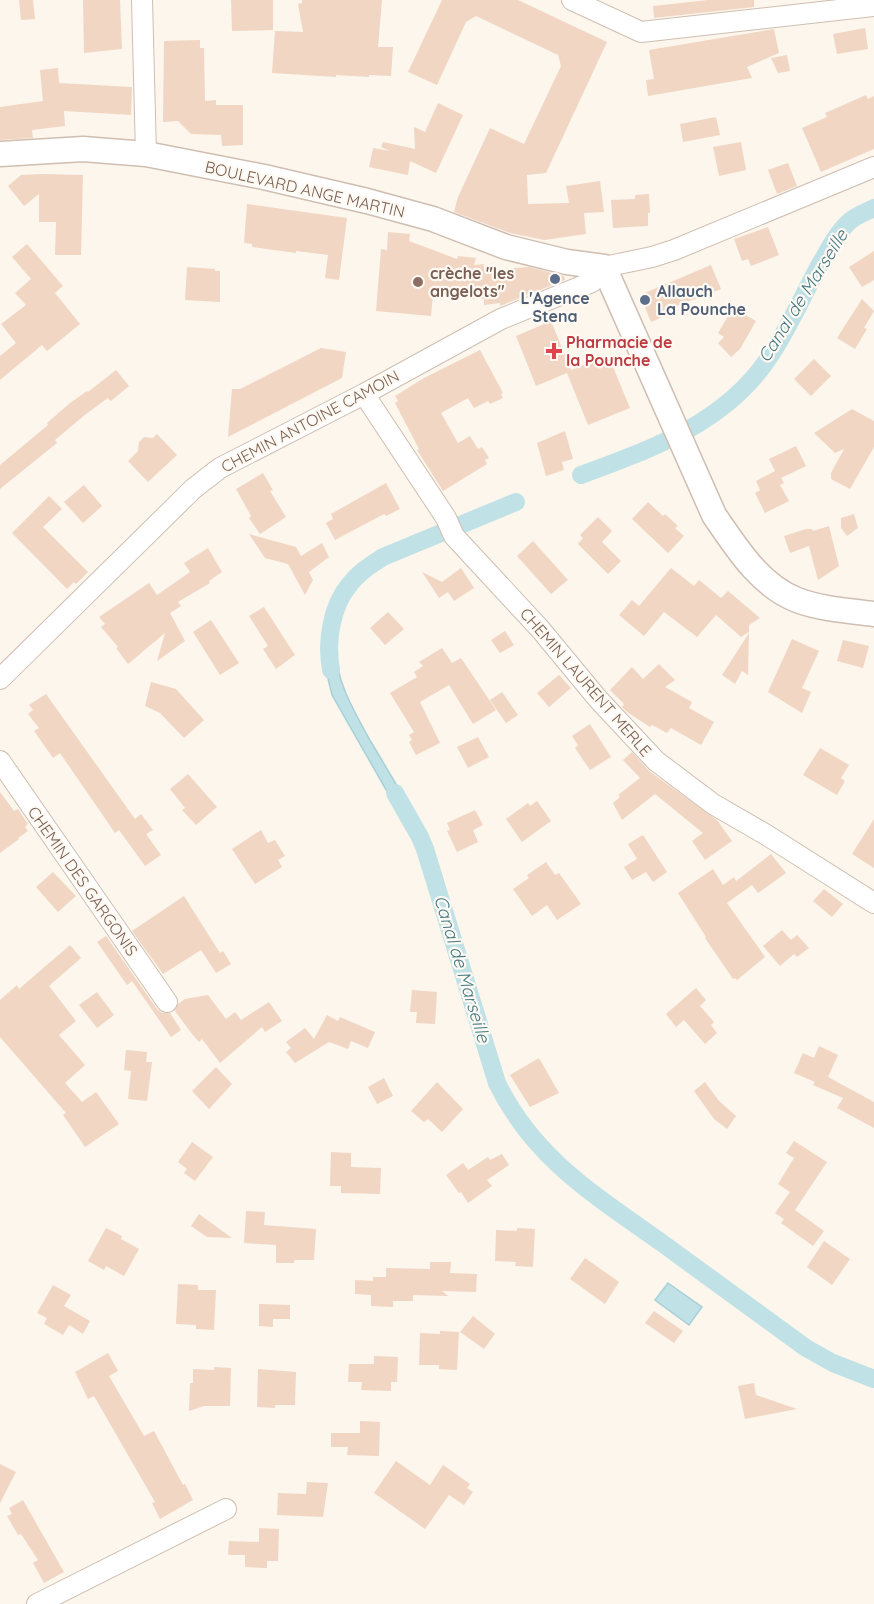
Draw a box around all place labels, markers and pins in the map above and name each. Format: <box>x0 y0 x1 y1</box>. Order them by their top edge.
place label: crèche "les angelots" <box>430 263 514 301</box>
marker: L'Agence Stena <box>548 272 562 286</box>
marker: crèche "les angelots" <box>411 275 425 289</box>
place label: Allauch La Pounche <box>657 281 746 319</box>
place label: L'Agence Stena <box>520 288 590 326</box>
marker: Allauch La Pounche <box>638 293 652 307</box>
place label: Pharmacie de la Pounche <box>566 332 672 370</box>
marker: Pharmacie de la Pounche <box>547 344 561 358</box>

